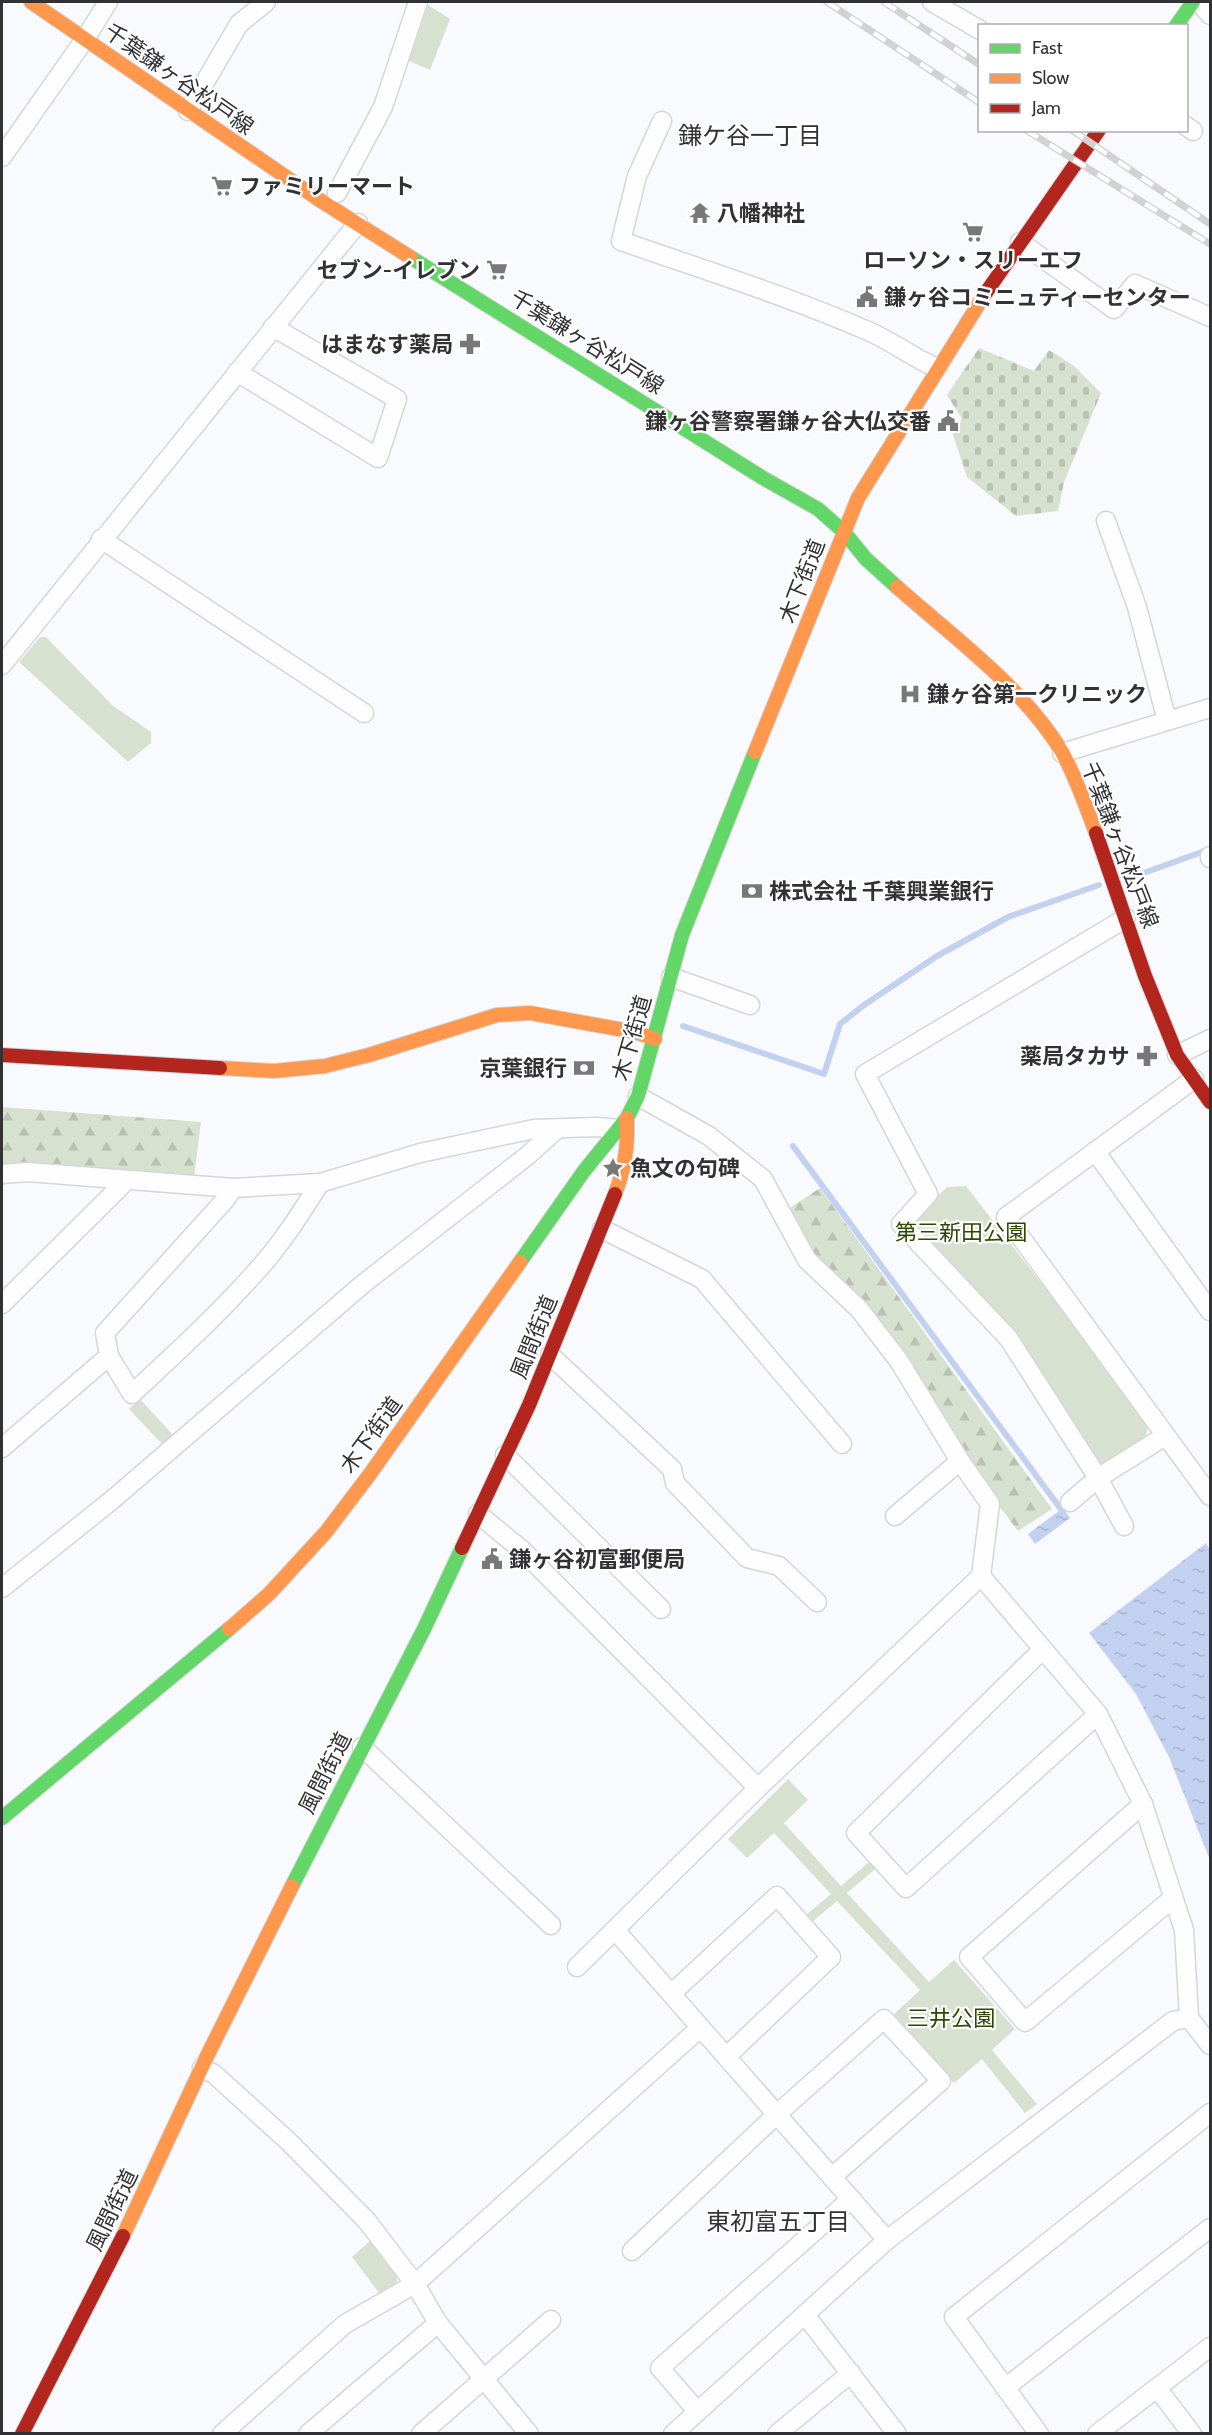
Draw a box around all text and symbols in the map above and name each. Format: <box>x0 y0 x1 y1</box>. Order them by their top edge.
street label: 千葉鎌ヶ谷松戸線 <box>99 17 259 141</box>
legend <box>978 24 1188 132</box>
text: Fast <box>1032 37 1063 59</box>
text: Slow <box>1032 67 1069 89</box>
text: Jam <box>1031 97 1061 119</box>
district label: 鎌ケ谷一丁目 <box>678 121 822 150</box>
place label: ファミリーマート <box>239 173 415 200</box>
supermarket icon: ファミリーマート <box>210 174 234 198</box>
place label: 八幡神社 <box>717 200 805 227</box>
temple icon: 八幡神社 <box>688 201 712 225</box>
supermarket icon: ローソン・スリーエフ <box>961 220 985 244</box>
place label: ローソン・スリーエフ <box>863 247 1083 274</box>
place label: セブン-イレブン <box>317 257 480 284</box>
supermarket icon: セブン-イレブン <box>485 258 509 282</box>
street label: 千葉鎌ヶ谷松戸線 <box>505 284 669 400</box>
place label: 鎌ヶ谷コミニュティーセンター <box>884 284 1191 311</box>
public building icon: 鎌ヶ谷コミニュティーセンター <box>855 285 879 309</box>
place label: はまなす薬局 <box>321 331 453 358</box>
pharmacy icon: はまなす薬局 <box>458 332 482 356</box>
place label: 鎌ヶ谷警察署鎌ヶ谷大仏交番 <box>645 408 931 435</box>
public building icon: 鎌ヶ谷警察署鎌ヶ谷大仏交番 <box>936 409 960 433</box>
street label: 木下街道 <box>774 535 830 627</box>
place label: 鎌ヶ谷第一クリニック <box>927 681 1147 708</box>
hospital icon: 鎌ヶ谷第一クリニック <box>898 682 922 706</box>
street label: 千葉鎌ヶ谷松戸線 <box>1076 758 1164 932</box>
place label: 株式会社 千葉興業銀行 <box>769 878 994 905</box>
bank icon: 株式会社 千葉興業銀行 <box>740 879 764 903</box>
street label: 木下街道 <box>607 992 657 1084</box>
place label: 薬局タカサ <box>1020 1043 1130 1070</box>
pharmacy icon: 薬局タカサ <box>1135 1044 1159 1068</box>
place label: 京葉銀行 <box>479 1055 567 1082</box>
bank icon: 京葉銀行 <box>572 1056 596 1080</box>
place label: 魚文の句碑 <box>630 1155 740 1182</box>
place icon: 魚文の句碑 <box>601 1156 625 1180</box>
park label: 第三新田公園 <box>895 1219 1027 1246</box>
street label: 風間街道 <box>505 1291 563 1383</box>
street label: 木下街道 <box>334 1391 408 1479</box>
place label: 鎌ヶ谷初富郵便局 <box>509 1546 685 1573</box>
public building icon: 鎌ヶ谷初富郵便局 <box>480 1547 504 1571</box>
street label: 風間街道 <box>293 1728 357 1818</box>
park label: 三井公園 <box>907 2005 995 2032</box>
street label: 風間街道 <box>81 2165 143 2255</box>
district label: 東初富五丁目 <box>706 2207 850 2236</box>

